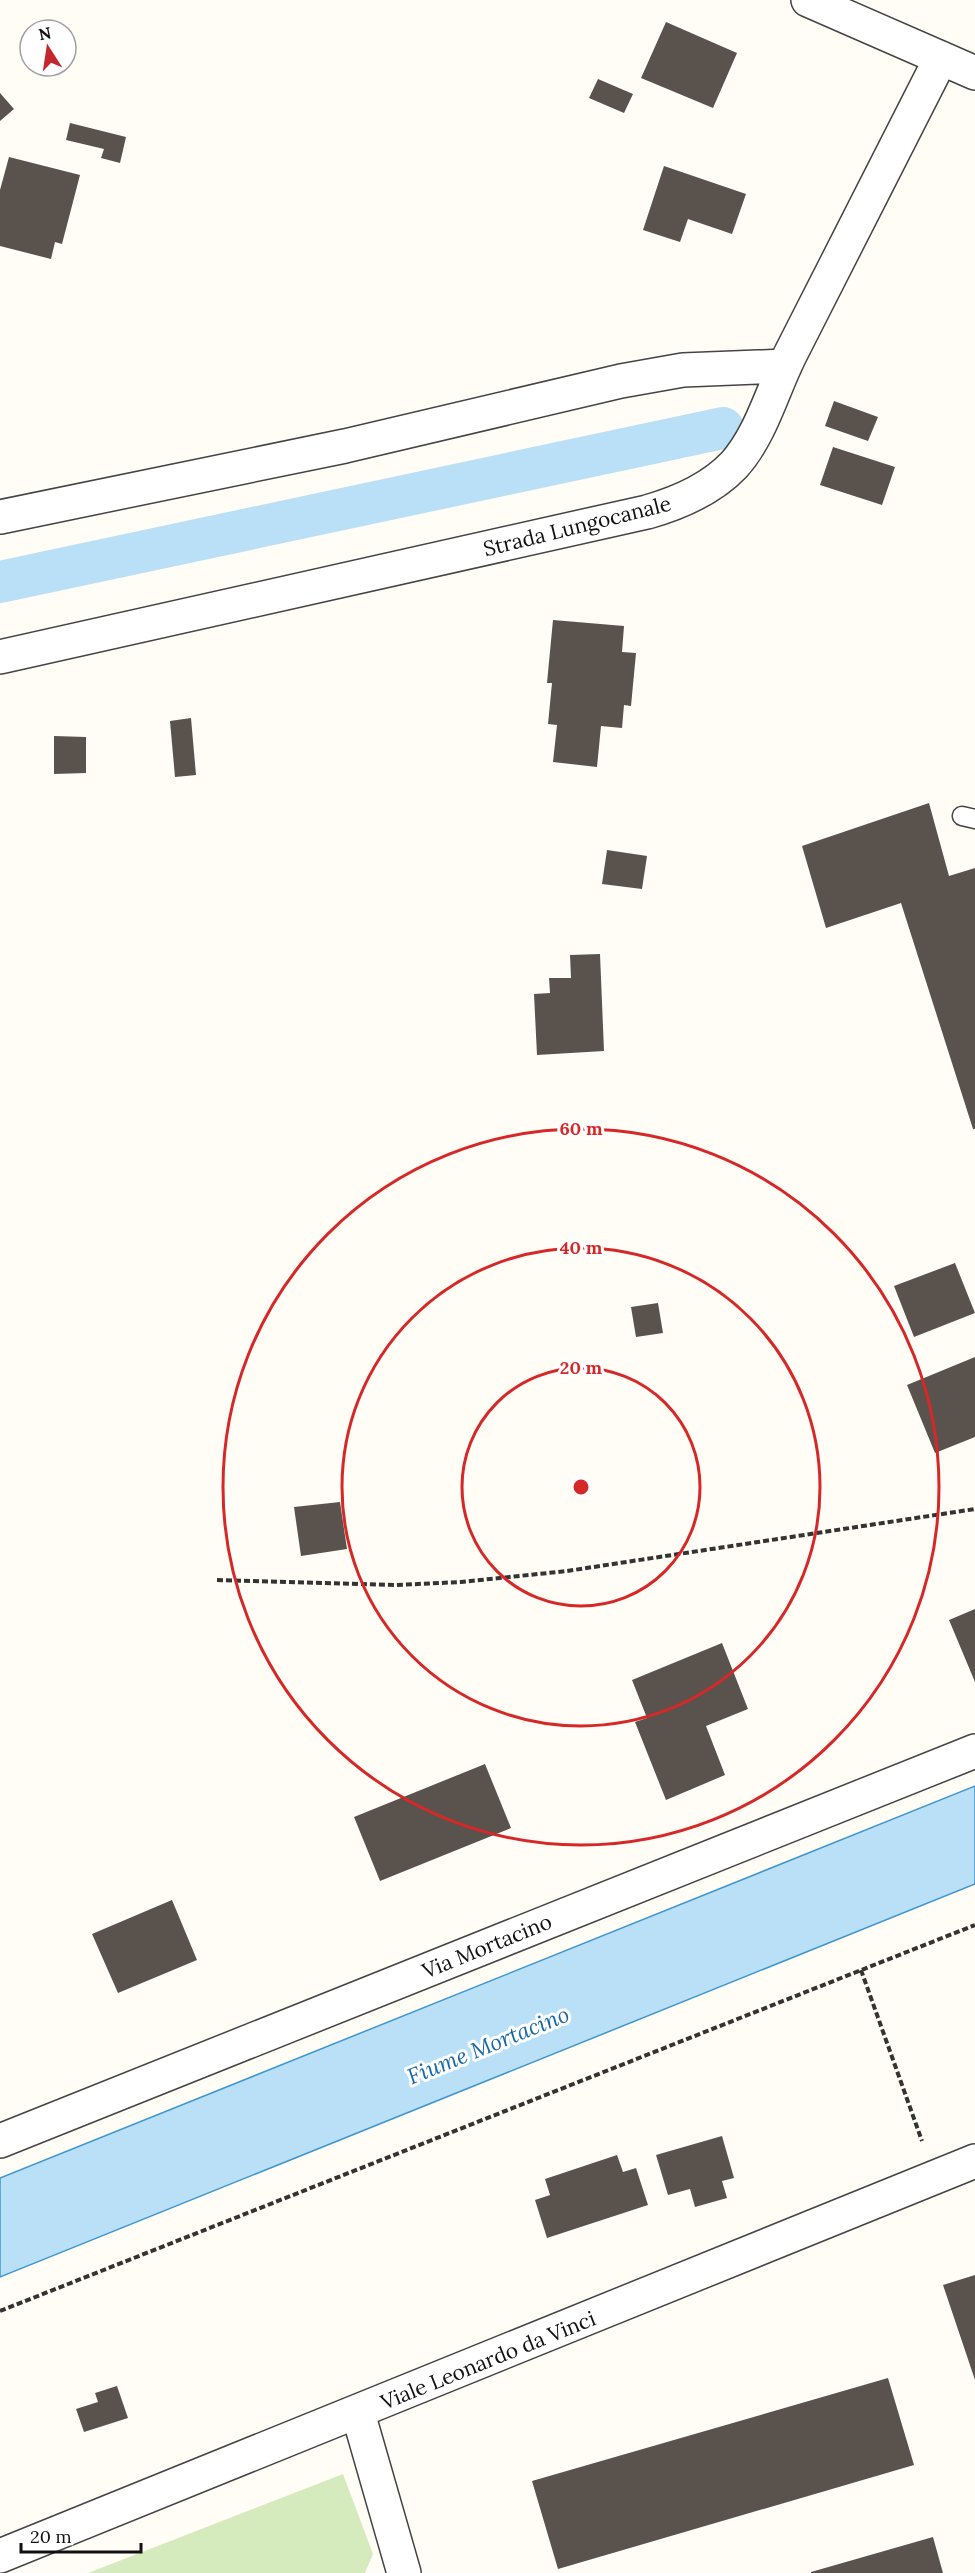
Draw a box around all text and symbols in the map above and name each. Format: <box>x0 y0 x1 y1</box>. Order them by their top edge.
north arrow <box>18 18 78 78</box>
text: N <box>37 22 53 44</box>
street label: Strada Lungocanale <box>480 490 674 562</box>
text: 60 m <box>559 1117 603 1140</box>
text: 40 m <box>560 1236 603 1259</box>
text: 20 m <box>560 1356 603 1379</box>
centre of rings <box>571 1477 591 1497</box>
street label: Via Mortacino <box>417 1908 556 1985</box>
water label: Fiume Mortacino <box>403 2000 573 2090</box>
street label: Viale Leonardo da Vinci <box>376 2304 599 2416</box>
scale bar <box>21 2516 141 2554</box>
text: 20 m <box>30 2525 72 2548</box>

